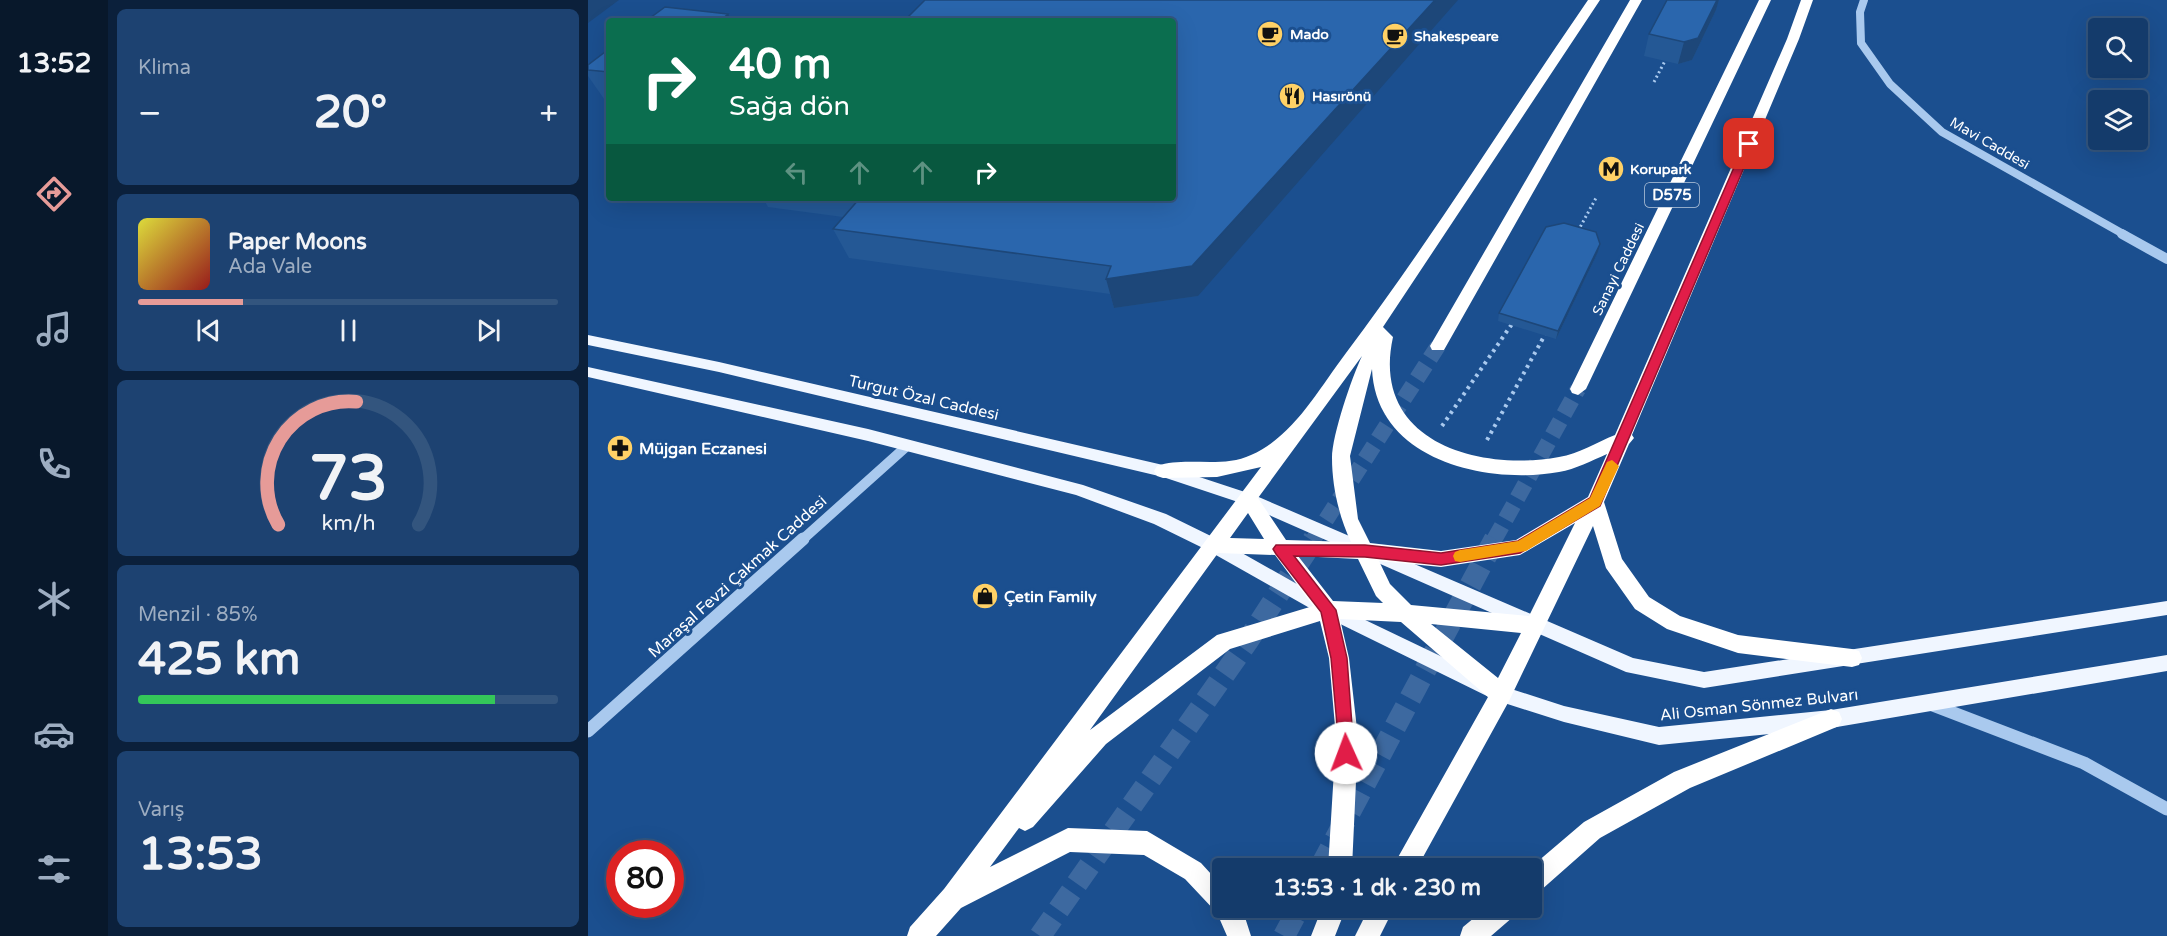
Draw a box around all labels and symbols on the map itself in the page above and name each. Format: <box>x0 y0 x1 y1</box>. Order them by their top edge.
cafe icon: Mado <box>1255 19 1285 49</box>
cafe icon: Shakespeare <box>1380 21 1410 51</box>
place label: Mado <box>1290 26 1329 43</box>
place label: Shakespeare <box>1414 28 1499 45</box>
restaurant icon: Hasırönü <box>1277 81 1307 111</box>
place label: Hasırönü <box>1312 88 1371 105</box>
street label: Mavi Caddesi <box>1947 114 2033 173</box>
pin <box>1723 118 1774 169</box>
metro station icon: Korupark <box>1596 154 1626 184</box>
place label: Korupark <box>1630 161 1692 178</box>
road number: D575 <box>1645 183 1699 207</box>
street label: Sanayi Caddesi <box>1589 220 1648 318</box>
street label: Turgut Özal Caddesi <box>847 371 1001 425</box>
pharmacy icon: Müjgan Eczanesi <box>605 433 635 463</box>
place label: Müjgan Eczanesi <box>639 439 767 459</box>
street label: Maraşal Fevzi Çakmak Caddesi <box>644 491 831 662</box>
shop icon: Çetin Family <box>970 581 1000 611</box>
place label: Çetin Family <box>1004 587 1097 607</box>
street label: Ali Osman Sönmez Bulvarı <box>1659 685 1859 725</box>
position arrow <box>1314 721 1378 785</box>
speed limit sign: 80 <box>606 840 684 918</box>

